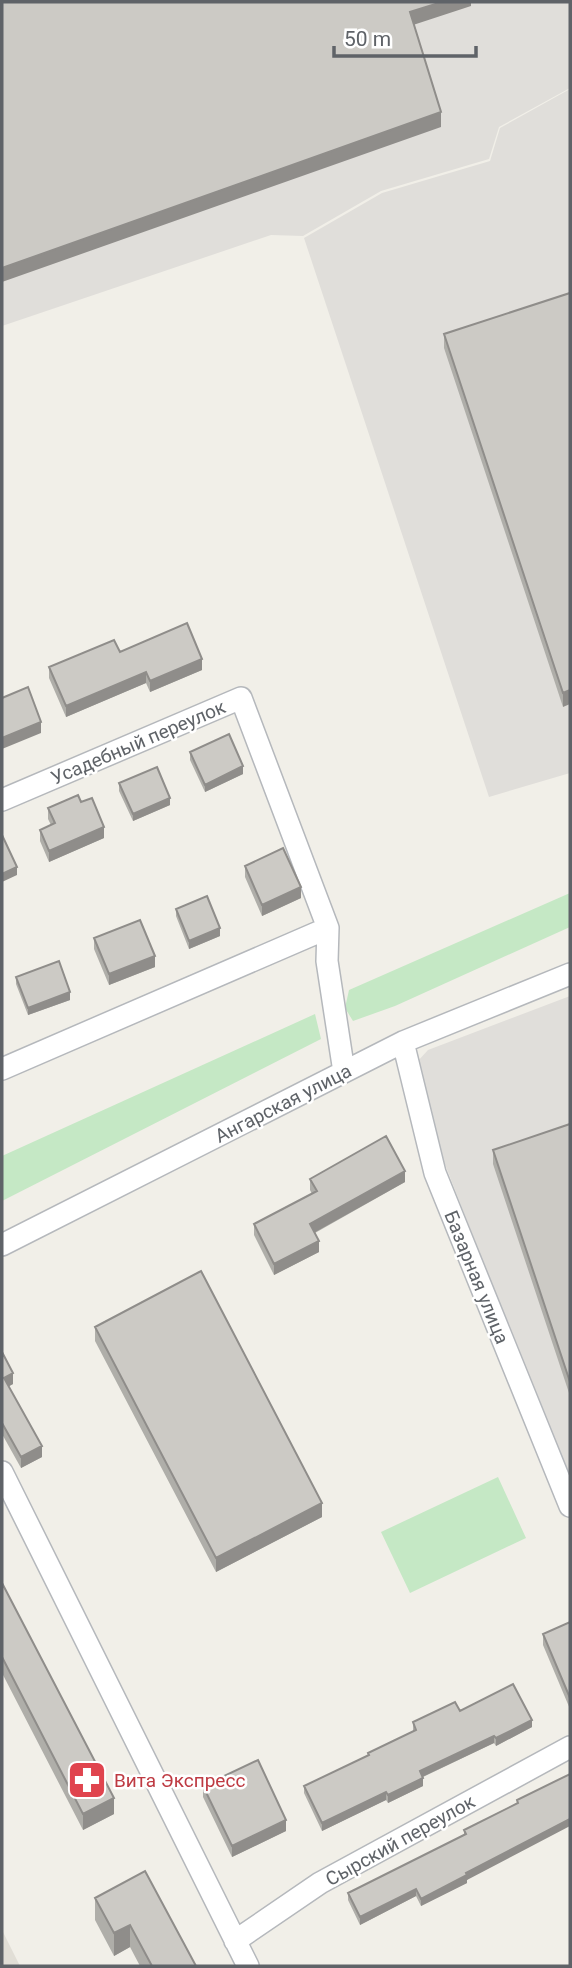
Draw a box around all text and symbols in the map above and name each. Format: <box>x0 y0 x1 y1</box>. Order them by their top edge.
scale bar <box>334 14 476 58</box>
text: 50 m <box>344 27 391 51</box>
street label: Усадебный переулок <box>48 695 230 790</box>
street label: Ангарская улица <box>211 1059 355 1148</box>
street label: Базарная улица <box>439 1207 514 1347</box>
pharmacy icon: Вита Экспресс <box>66 1759 108 1801</box>
place label: Вита Экспресс <box>114 1769 245 1792</box>
street label: Сырский переулок <box>322 1790 479 1891</box>

